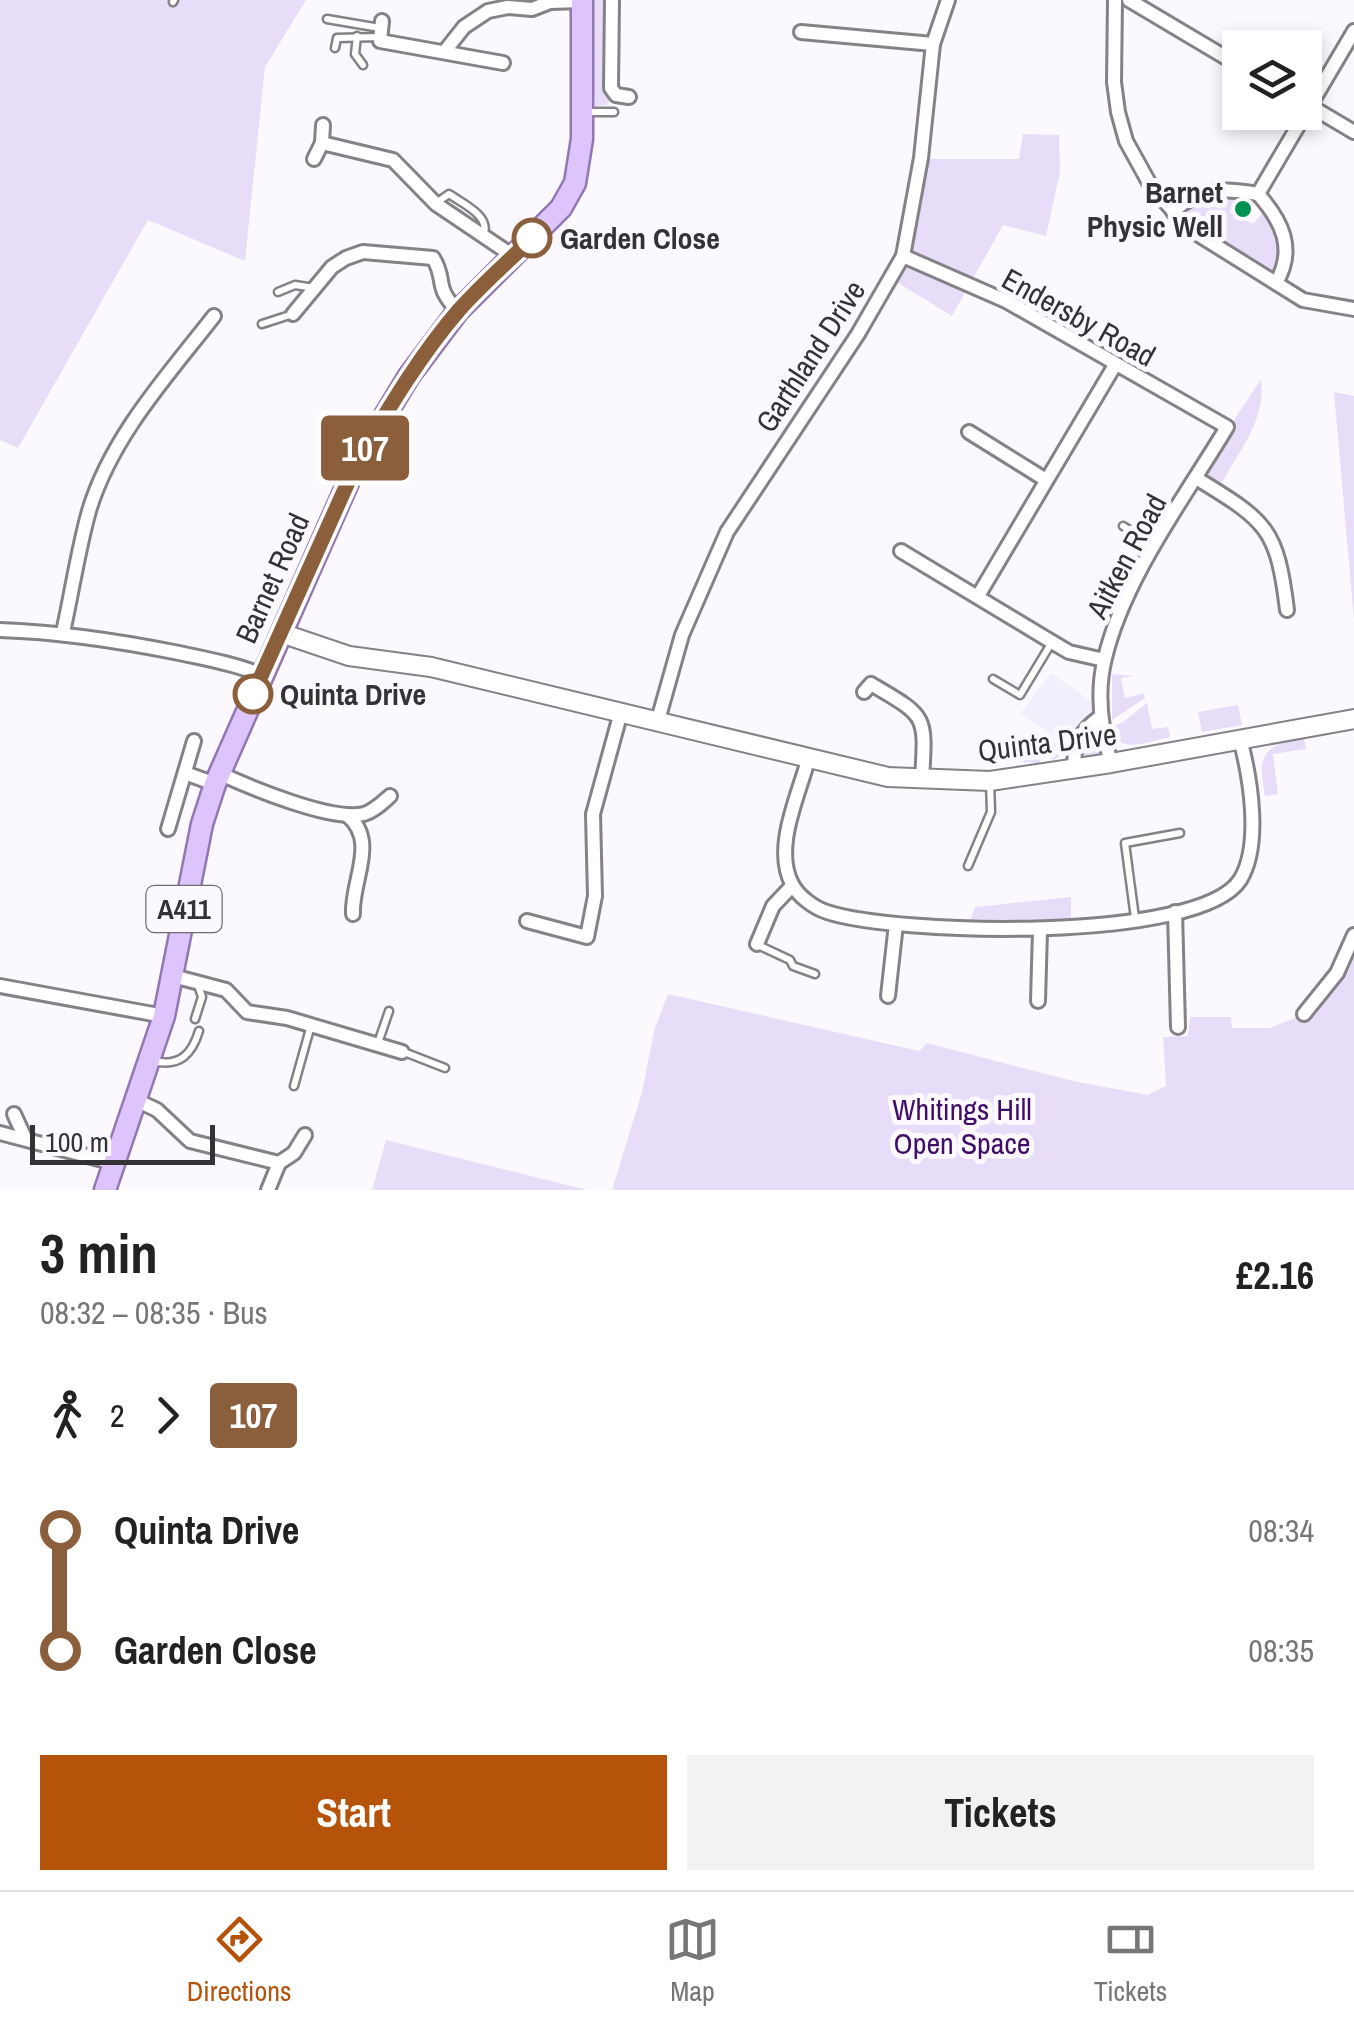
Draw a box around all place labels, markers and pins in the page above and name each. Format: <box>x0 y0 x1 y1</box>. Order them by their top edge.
place label: Barnet Physic Well <box>1087 172 1223 246</box>
marker: Barnet Physic Well <box>1232 198 1254 220</box>
place label: Garden Close <box>560 218 720 258</box>
marker: Garden Close <box>513 219 551 257</box>
place label: Quinta Drive <box>280 674 426 714</box>
marker: Quinta Drive <box>234 675 272 713</box>

